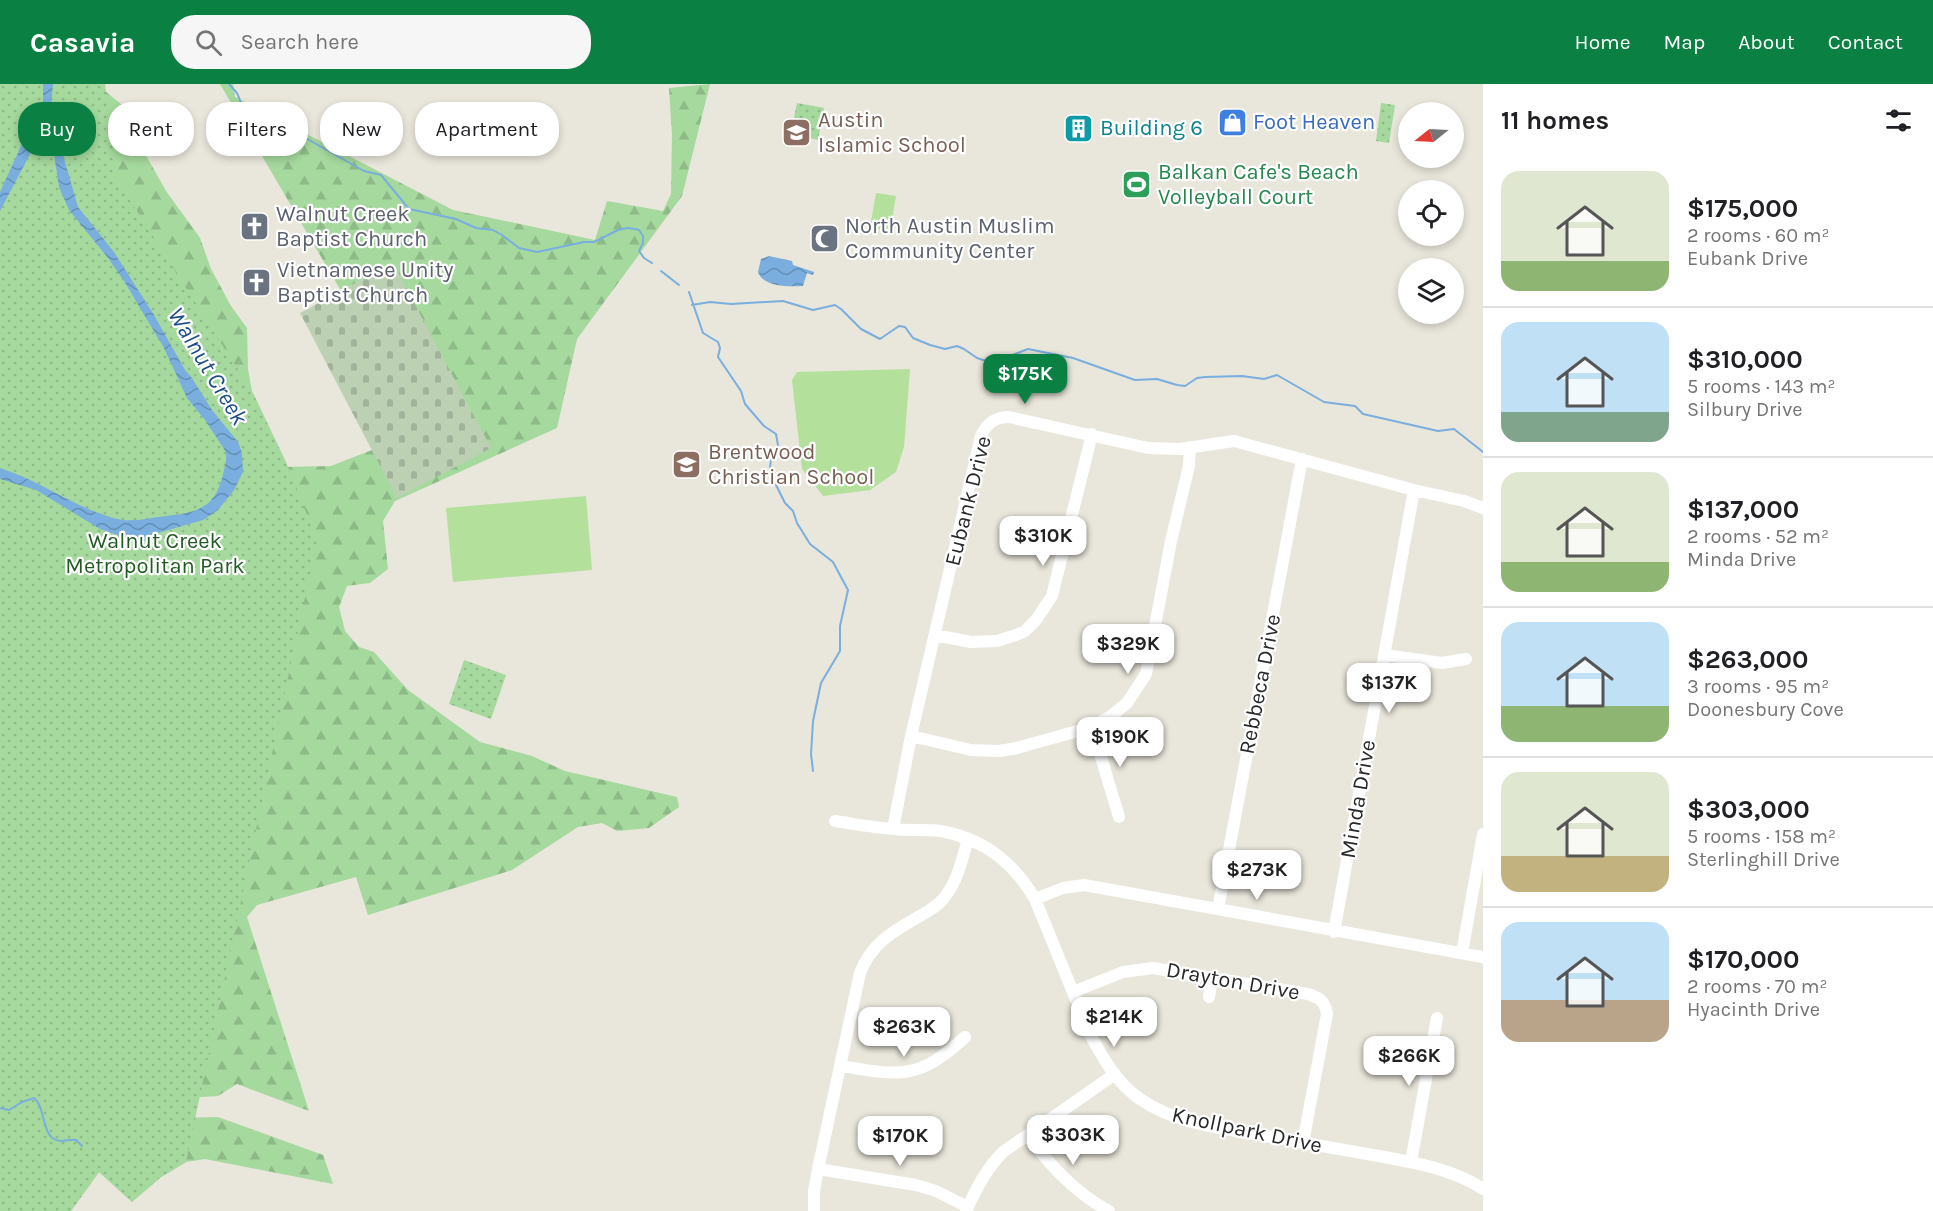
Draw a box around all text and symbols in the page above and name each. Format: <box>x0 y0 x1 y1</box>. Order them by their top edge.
search box <box>171 15 591 69</box>
text: Casavia <box>30 26 135 59</box>
icon: search <box>192 26 225 59</box>
text: Search here <box>240 29 359 55</box>
text: Home <box>1575 30 1631 54</box>
text: Map <box>1664 30 1705 54</box>
text: About <box>1738 30 1795 54</box>
text: Contact <box>1828 30 1903 54</box>
chip: Buy <box>18 102 96 156</box>
chip: Rent <box>108 102 194 156</box>
chip: Filters <box>206 102 308 156</box>
chip: New <box>320 102 403 156</box>
chip: Apartment <box>415 102 559 156</box>
north arrow <box>1398 102 1464 168</box>
map controls <box>1398 102 1464 324</box>
icon: filters <box>1882 104 1915 137</box>
text: 11 homes <box>1501 105 1609 136</box>
shop icon: Foot Heaven <box>1216 106 1248 138</box>
place label: Austin Islamic School <box>818 107 966 158</box>
place label: Foot Heaven <box>1253 109 1375 135</box>
building icon: Building 6 <box>1063 112 1095 144</box>
place label: Building 6 <box>1100 115 1203 141</box>
school or university icon: Austin Islamic School <box>781 117 813 149</box>
place label: Balkan Cafe's Beach Volleyball Court <box>1158 159 1359 210</box>
sports icon: Balkan Cafe's Beach Volleyball Court <box>1121 169 1153 201</box>
button: locate <box>1398 180 1464 246</box>
text: $175,000 <box>1687 193 1798 224</box>
icon: home <box>1549 195 1621 267</box>
place label: Walnut Creek Baptist Church <box>276 201 427 252</box>
church icon: Walnut Creek Baptist Church <box>239 211 271 243</box>
place label: North Austin Muslim Community Center <box>845 213 1054 264</box>
mosque icon: North Austin Muslim Community Center <box>808 223 840 255</box>
text: 2 rooms · 60 m² <box>1687 224 1830 247</box>
text: Eubank Drive <box>1687 247 1808 270</box>
place label: Vietnamese Unity Baptist Church <box>277 257 454 308</box>
button: layers <box>1398 258 1464 324</box>
church icon: Vietnamese Unity Baptist Church <box>240 267 272 299</box>
water label: Walnut Creek <box>162 302 254 430</box>
text: $310,000 <box>1687 344 1803 375</box>
icon: home <box>1549 346 1621 418</box>
pin: $175K <box>983 354 1067 405</box>
text: $175K <box>997 362 1053 385</box>
text: 5 rooms · 143 m² <box>1687 375 1836 398</box>
text: Silbury Drive <box>1687 398 1803 421</box>
street label: Eubank Drive <box>939 433 997 569</box>
place label: Brentwood Christian School <box>708 439 874 490</box>
school or university icon: Brentwood Christian School <box>671 449 703 481</box>
text: $137,000 <box>1687 494 1799 525</box>
icon: home <box>1549 496 1621 568</box>
pin: $310K <box>1001 516 1085 567</box>
text: $310K <box>1013 524 1073 547</box>
text: 2 rooms · 52 m² <box>1687 525 1829 548</box>
park label: Walnut Creek Metropolitan Park <box>65 528 245 579</box>
text: Minda Drive <box>1687 548 1796 571</box>
street label: Rebbeca Drive <box>1234 612 1286 756</box>
pin: $329K <box>1086 624 1170 675</box>
text: $329K <box>1096 632 1160 655</box>
text: $263,000 <box>1687 644 1809 675</box>
icon: home <box>1549 646 1621 718</box>
pin: $137K <box>1347 663 1431 714</box>
text: $137K <box>1361 671 1417 694</box>
text: 3 rooms · 95 m² <box>1687 675 1829 698</box>
text: Doonesbury Cove <box>1687 698 1844 721</box>
pin: $190K <box>1078 717 1162 768</box>
text: $190K <box>1091 725 1149 748</box>
street label: Minda Drive <box>1335 738 1381 860</box>
text: $303,000 <box>1687 794 1810 825</box>
icon: home <box>1549 796 1621 868</box>
text: 5 rooms · 158 m² <box>1687 825 1836 848</box>
text: Sterlinghill Drive <box>1687 848 1840 871</box>
pin: $273K <box>1215 850 1299 901</box>
text: $273K <box>1226 858 1288 881</box>
text: $170,000 <box>1687 944 1799 975</box>
icon: home <box>1549 946 1621 1018</box>
street label: Drayton Drive <box>1164 956 1302 1006</box>
text: 2 rooms · 70 m² <box>1687 975 1827 998</box>
pin: $214K <box>1072 997 1156 1048</box>
text: Hyacinth Drive <box>1687 998 1820 1021</box>
text: $214K <box>1085 1005 1143 1028</box>
pin: $263K <box>862 1007 946 1058</box>
text: $263K <box>872 1015 936 1038</box>
pin: $266K <box>1367 1036 1451 1087</box>
text: $266K <box>1377 1044 1441 1067</box>
street label: Knollpark Drive <box>1170 1101 1324 1159</box>
pin: $303K <box>1031 1115 1115 1166</box>
pin: $170K <box>858 1116 942 1167</box>
text: $303K <box>1041 1123 1105 1146</box>
text: $170K <box>872 1124 928 1147</box>

